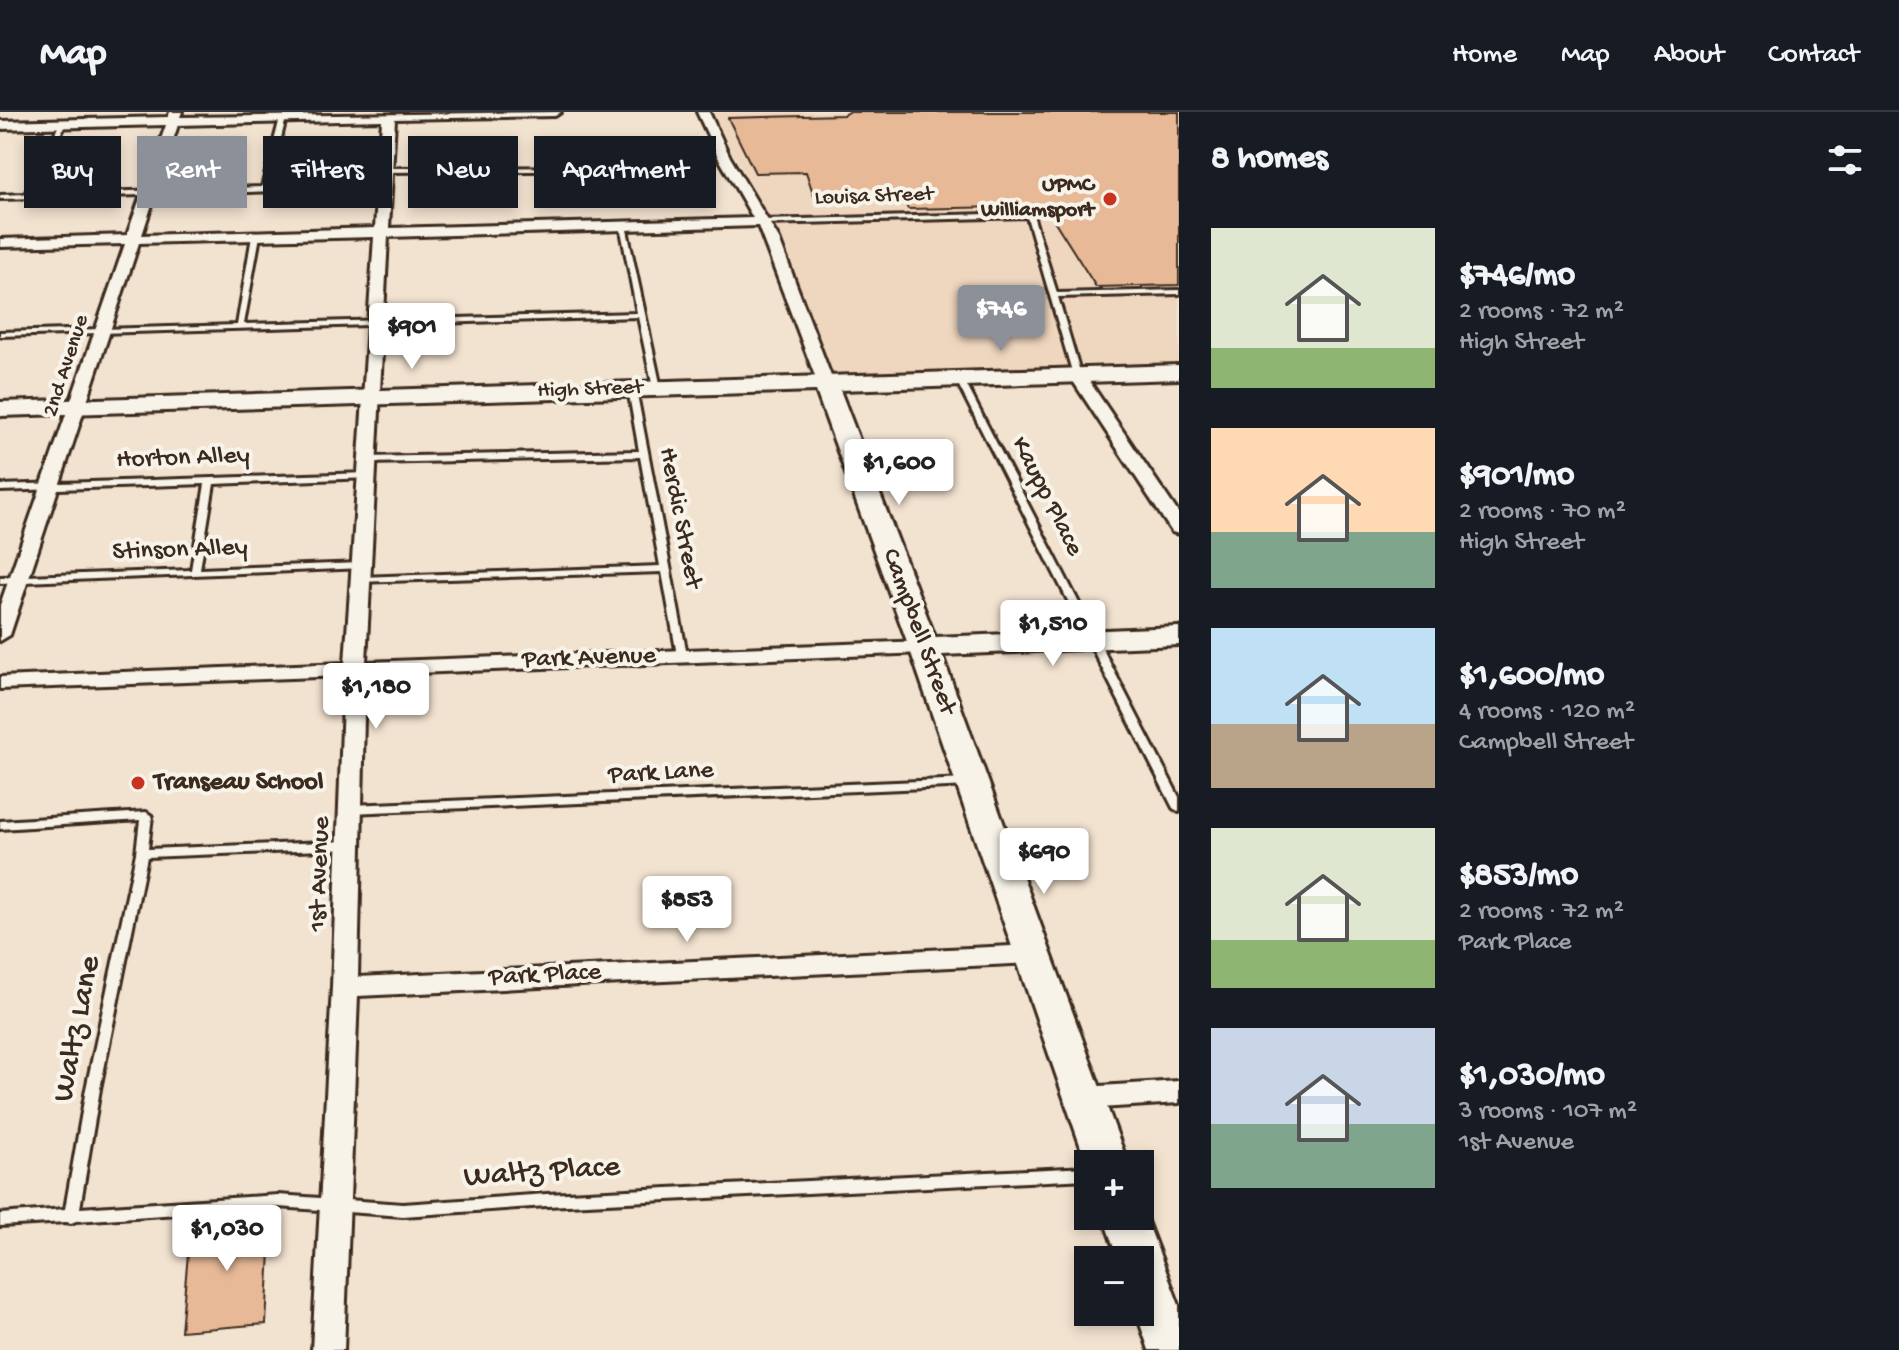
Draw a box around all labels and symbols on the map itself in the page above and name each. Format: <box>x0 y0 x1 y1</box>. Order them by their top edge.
place label: UPMC Williamsport <box>980 173 1096 224</box>
street label: Louisa Street <box>814 182 936 212</box>
marker: UPMC Williamsport <box>1101 190 1119 208</box>
pin: $746 <box>954 285 1048 353</box>
pin: $901 <box>365 303 459 371</box>
street label: 2nd Avenue <box>38 311 96 420</box>
street label: High Street <box>537 375 645 405</box>
street label: Kaupp Place <box>1003 432 1089 562</box>
pin: $1,600 <box>834 439 964 507</box>
street label: Horton Alley <box>116 441 250 477</box>
street label: Herdic Street <box>650 445 708 593</box>
street label: Stinson Alley <box>112 533 248 569</box>
street label: Campbell Street <box>874 545 963 721</box>
pin: $1,510 <box>988 600 1118 668</box>
street label: Park Avenue <box>521 641 657 677</box>
pin: $1,180 <box>311 663 441 731</box>
street label: Park Lane <box>607 756 715 792</box>
place label: Transeau School <box>152 768 324 799</box>
marker: Transeau School <box>129 774 147 792</box>
street label: 1st Avenue <box>303 815 339 933</box>
pin: $690 <box>997 828 1091 896</box>
pin: $853 <box>640 876 734 944</box>
street label: Waltz Lane <box>45 952 111 1105</box>
street label: Park Place <box>487 958 603 994</box>
street label: Waltz Place <box>463 1149 622 1197</box>
pin: $1,030 <box>162 1205 292 1273</box>

